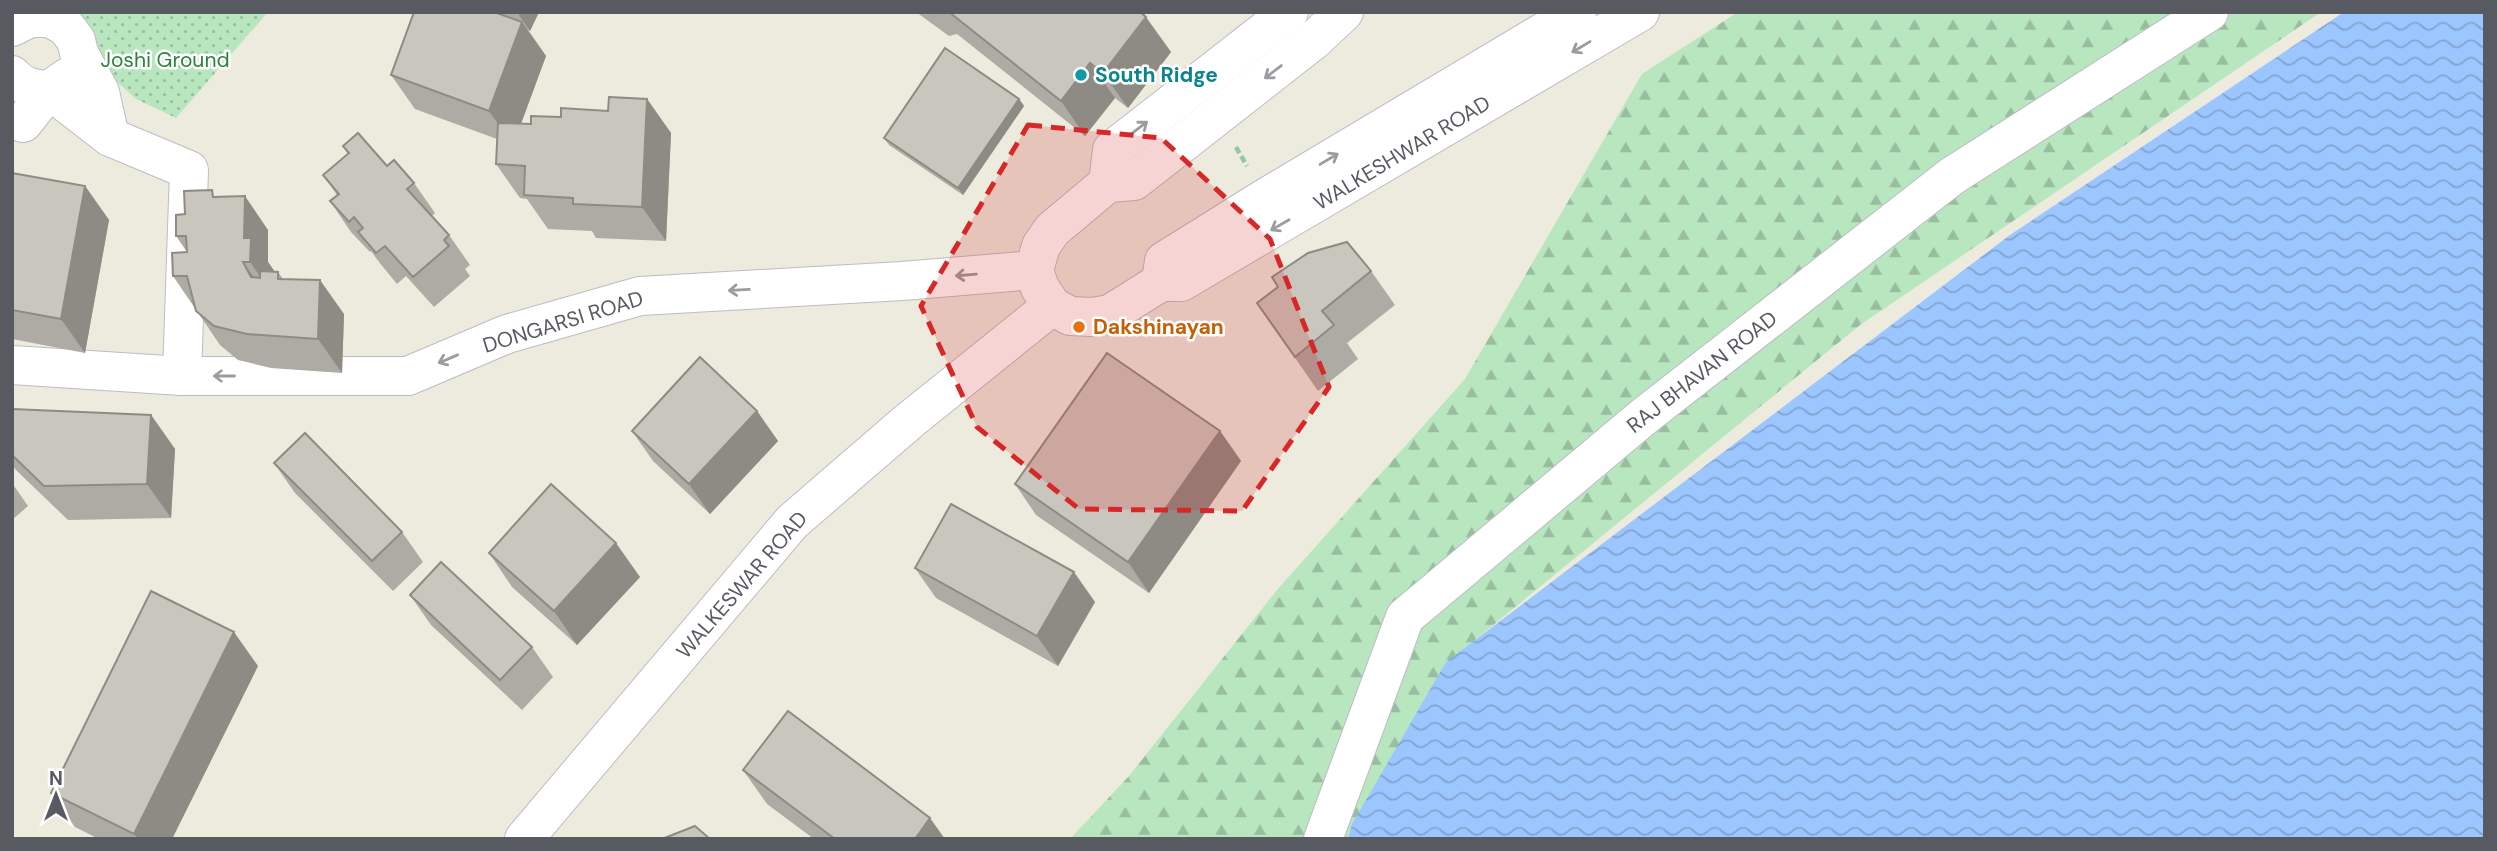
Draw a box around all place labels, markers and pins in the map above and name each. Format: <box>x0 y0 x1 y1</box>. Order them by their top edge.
place label: South Ridge <box>1095 61 1218 89</box>
marker: South Ridge <box>1073 67 1089 83</box>
place label: Dakshinayan <box>1093 313 1224 341</box>
marker: Dakshinayan <box>1071 319 1087 335</box>

